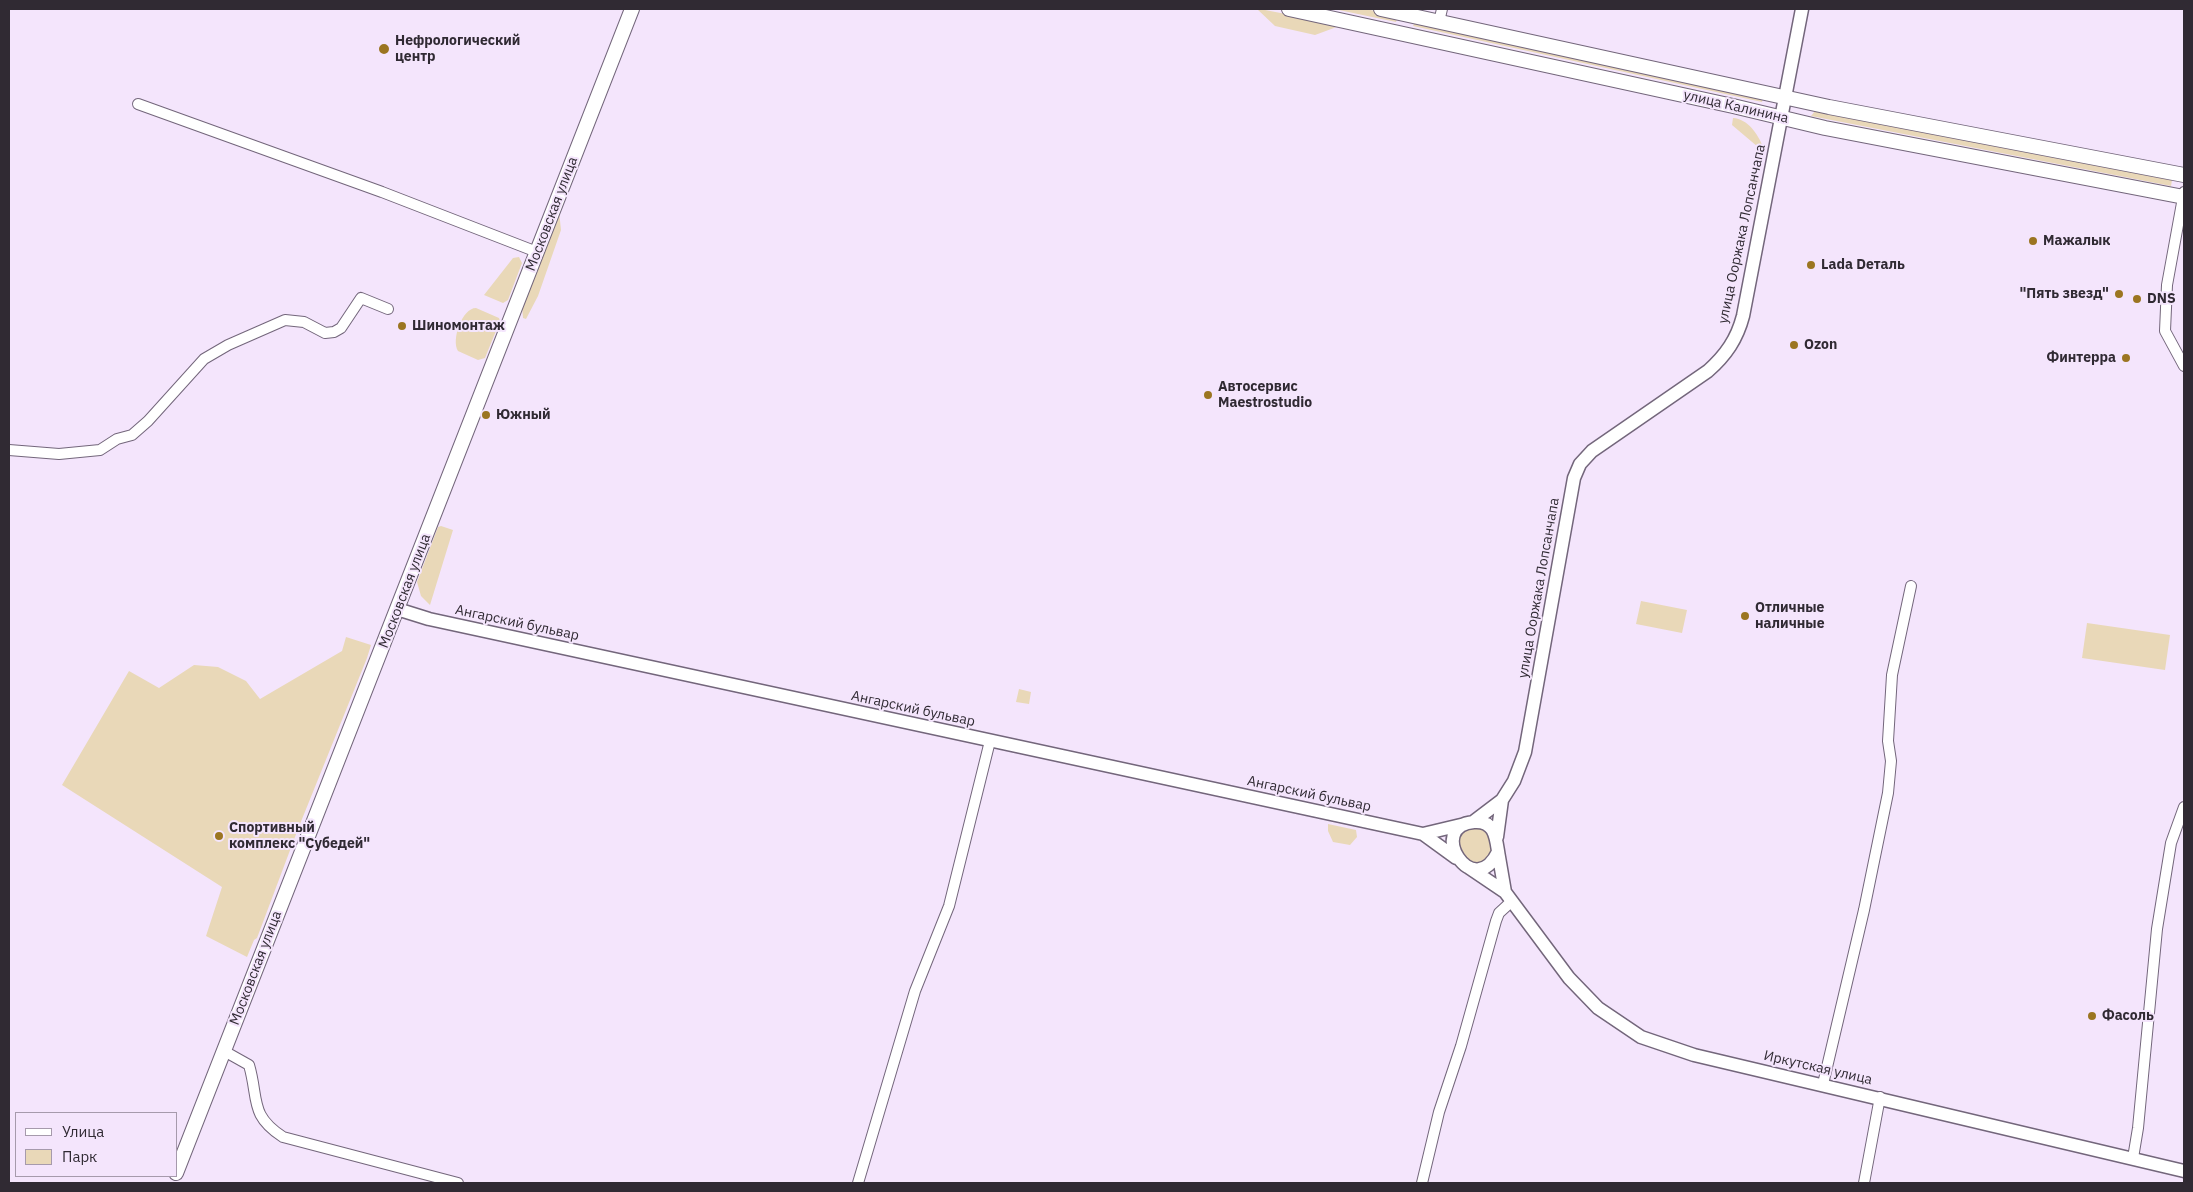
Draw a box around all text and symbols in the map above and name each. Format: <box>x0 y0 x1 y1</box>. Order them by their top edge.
place label: Нефрологический центр <box>395 33 520 65</box>
marker: Нефрологический центр <box>377 42 391 56</box>
street label: улица Калинина <box>1682 87 1790 127</box>
street label: улица Ооржака Лопсанчапа <box>1715 143 1769 325</box>
street label: Московская улица <box>522 154 582 274</box>
place label: Мажалык <box>2043 233 2111 249</box>
marker: Мажалык <box>2027 235 2039 247</box>
place label: Lada Dеталь <box>1821 257 1905 273</box>
marker: Lada Dеталь <box>1805 259 1817 271</box>
place label: "Пять звезд" <box>2019 286 2109 302</box>
marker: "Пять звезд" <box>2113 288 2125 300</box>
place label: DNS <box>2147 291 2176 307</box>
marker: DNS <box>2131 293 2143 305</box>
place label: Шиномонтаж <box>412 318 505 334</box>
marker: Шиномонтаж <box>396 320 408 332</box>
place label: Ozon <box>1804 337 1837 353</box>
marker: Ozon <box>1788 339 1800 351</box>
place label: Финтерра <box>2047 350 2116 366</box>
marker: Финтерра <box>2120 352 2132 364</box>
place label: Автосервис Maestrostudio <box>1218 379 1312 412</box>
marker: Автосервис Maestrostudio <box>1202 389 1214 401</box>
place label: Южный <box>496 407 551 423</box>
marker: Южный <box>480 409 492 421</box>
street label: улица Ооржака Лопсанчапа <box>1515 496 1563 680</box>
street label: Московская улица <box>375 531 435 651</box>
place label: Отличные наличные <box>1755 600 1825 632</box>
street label: Ангарский бульвар <box>453 602 581 644</box>
marker: Отличные наличные <box>1739 610 1751 622</box>
street label: Ангарский бульвар <box>849 688 977 730</box>
street label: Ангарский бульвар <box>1245 773 1373 815</box>
place label: Спортивный комплекс "Субедей" <box>229 820 370 852</box>
marker: Спортивный комплекс "Субедей" <box>213 830 225 842</box>
street label: Московская улица <box>226 908 286 1028</box>
place label: Фасоль <box>2102 1008 2154 1024</box>
marker: Фасоль <box>2086 1010 2098 1022</box>
street label: Иркутская улица <box>1762 1047 1874 1089</box>
legend <box>15 1112 178 1177</box>
text: Улица <box>62 1122 104 1141</box>
text: Парк <box>62 1147 97 1166</box>

